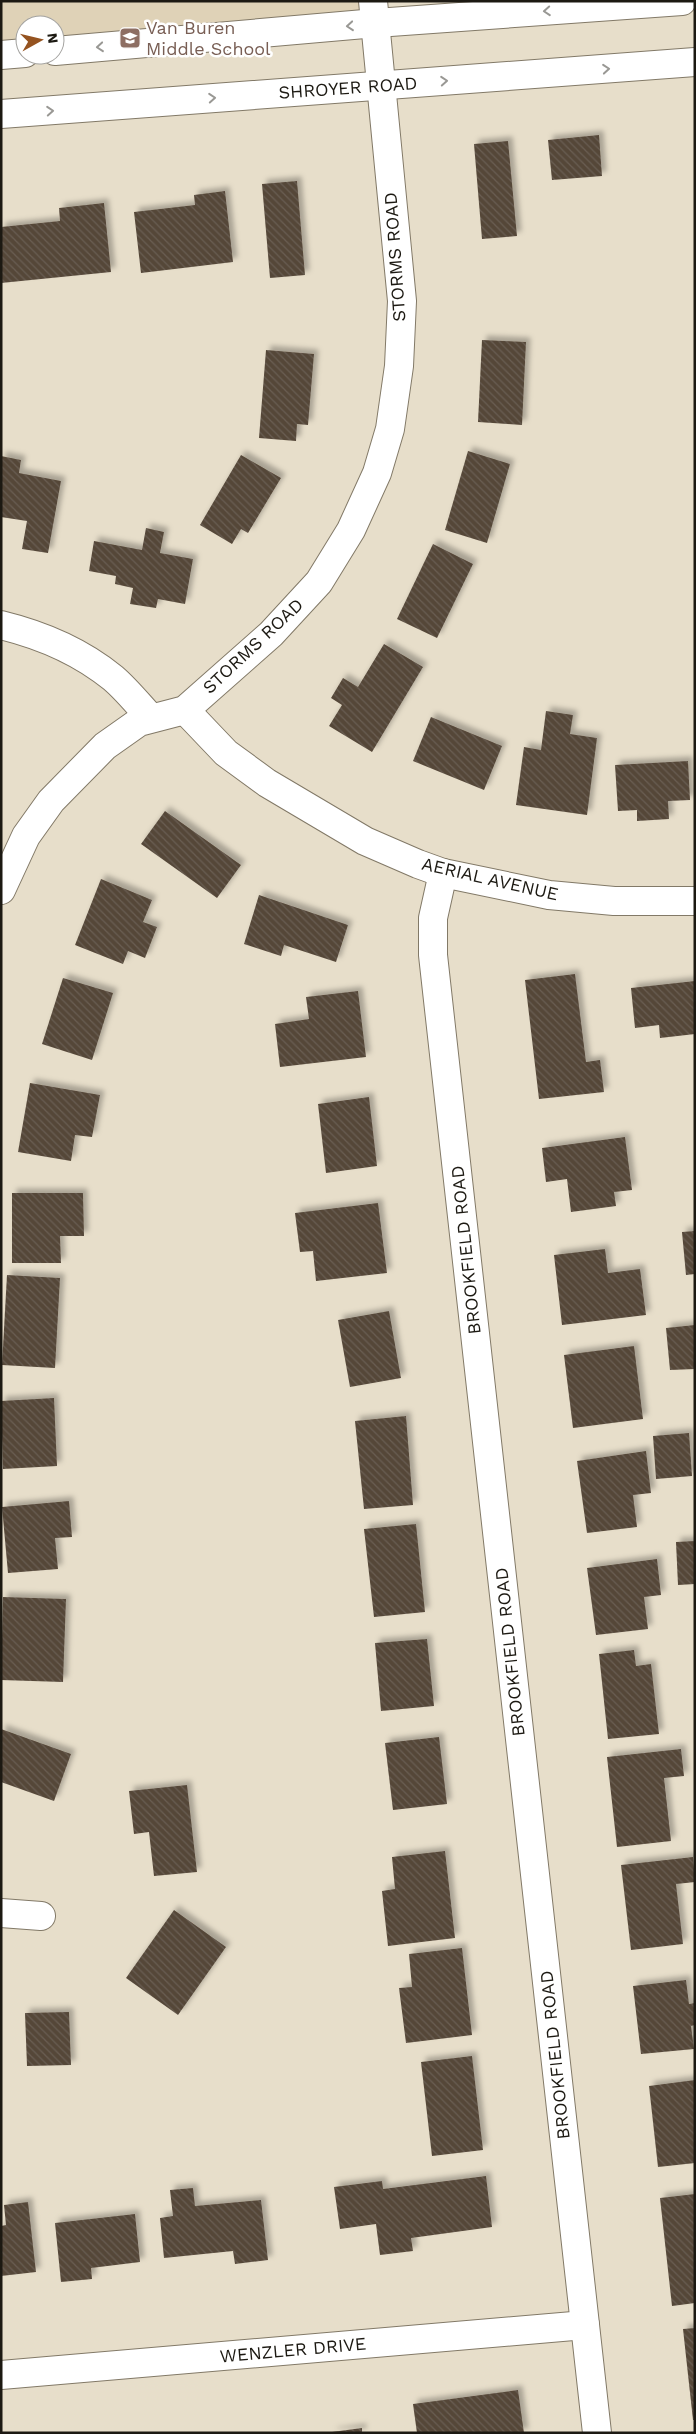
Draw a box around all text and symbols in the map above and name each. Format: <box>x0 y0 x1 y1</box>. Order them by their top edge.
one-way arrow <box>542 5 550 16</box>
north arrow <box>15 15 65 65</box>
place label: Van Buren Middle School <box>146 17 271 59</box>
one-way arrow <box>345 20 353 31</box>
school or university icon: Van Buren Middle School <box>118 26 142 50</box>
text: N <box>44 32 62 44</box>
one-way arrow <box>96 41 104 52</box>
one-way arrow <box>602 64 610 75</box>
street label: SHROYER ROAD <box>278 72 418 103</box>
one-way arrow <box>440 76 448 87</box>
one-way arrow <box>208 93 216 104</box>
one-way arrow <box>46 105 54 116</box>
street label: STORMS ROAD <box>380 192 410 322</box>
street label: STORMS ROAD <box>198 594 307 698</box>
street label: AERIAL AVENUE <box>420 853 561 904</box>
street label: BROOKFIELD ROAD <box>446 1165 485 1336</box>
street label: BROOKFIELD ROAD <box>490 1567 529 1738</box>
street label: BROOKFIELD ROAD <box>535 1970 574 2141</box>
street label: WENZLER DRIVE <box>219 2333 367 2366</box>

